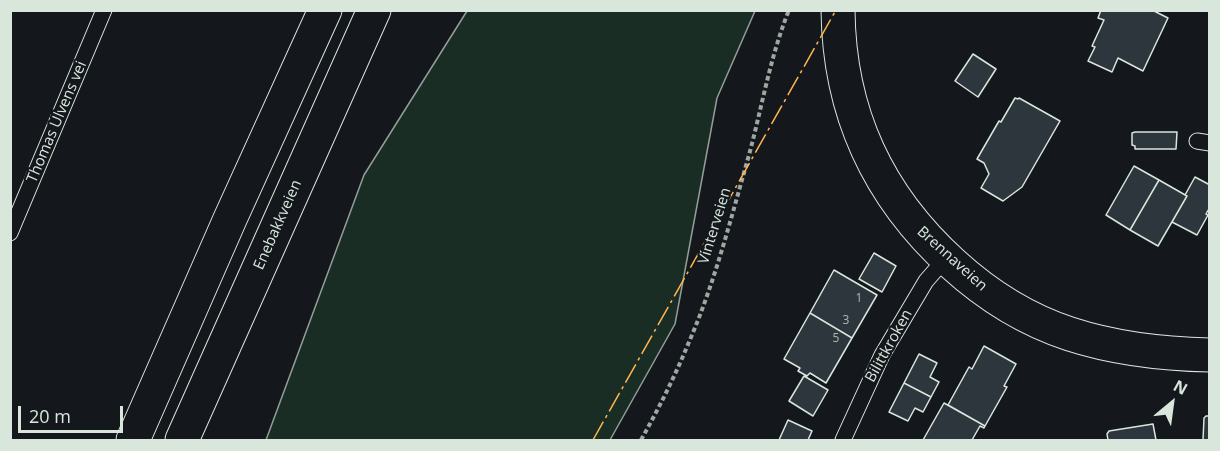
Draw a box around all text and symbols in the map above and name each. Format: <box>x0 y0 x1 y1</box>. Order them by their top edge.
street label: Thomas Ulvens vei <box>23 58 91 186</box>
street label: Enebakkveien <box>250 177 306 273</box>
street label: Vinterveien <box>695 186 735 266</box>
street label: Brennaveien <box>913 223 991 295</box>
house number: 1 <box>856 292 862 306</box>
street label: Bilittkroken <box>862 307 916 385</box>
house number: 3 <box>843 314 849 328</box>
house number: 5 <box>833 332 839 346</box>
north arrow <box>1142 373 1202 433</box>
text: N <box>1170 374 1192 400</box>
scale bar <box>21 394 126 432</box>
text: 20 m <box>29 404 71 428</box>

